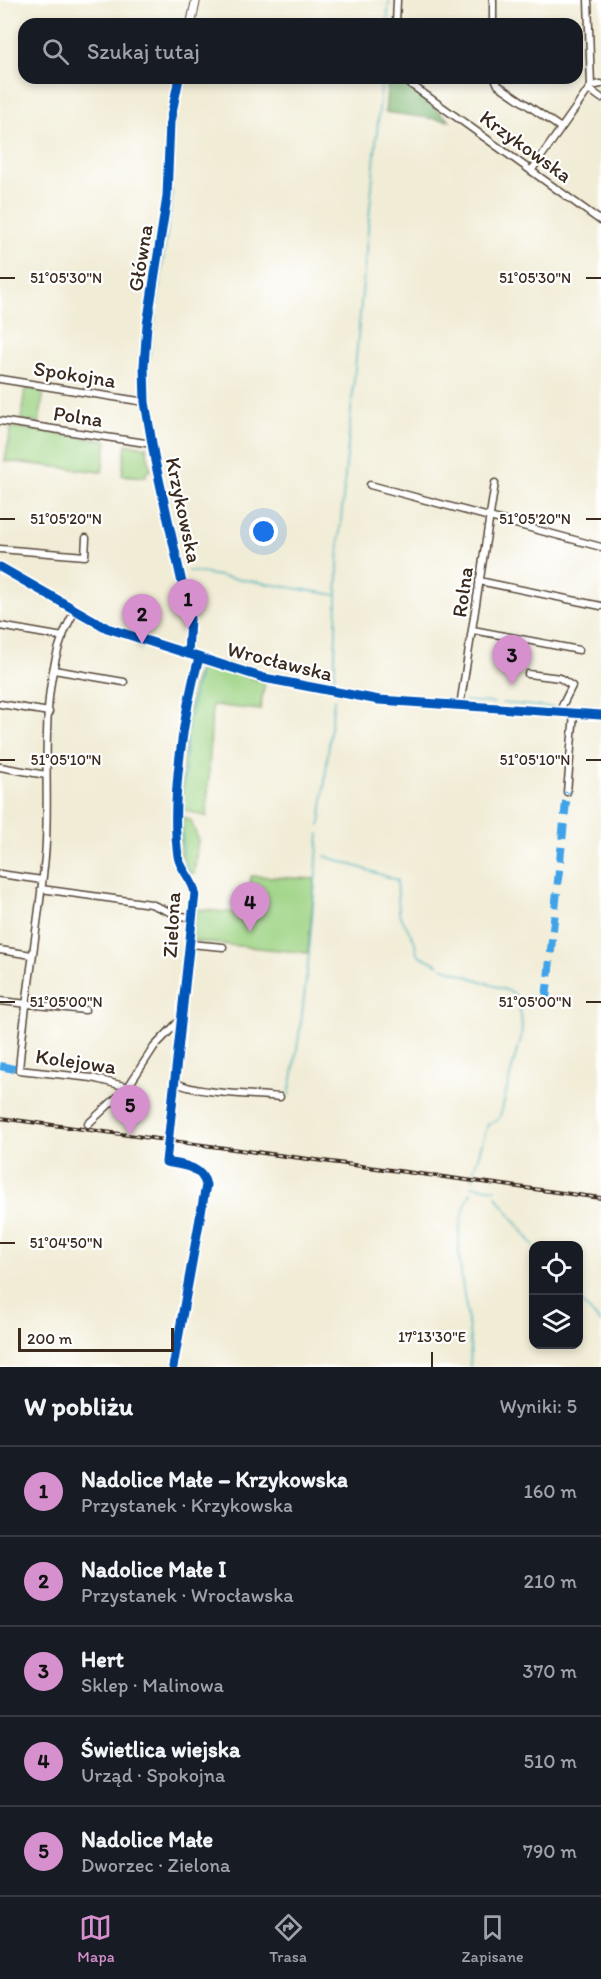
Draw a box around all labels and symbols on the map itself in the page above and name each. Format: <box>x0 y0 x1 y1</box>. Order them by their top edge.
street label: Krzykowska <box>475 104 577 188</box>
street label: Główna <box>122 223 158 293</box>
text: 51°05'30"N <box>30 269 102 287</box>
text: 51°05'30"N <box>499 269 571 287</box>
street label: Spokojna <box>32 355 118 393</box>
street label: Polna <box>52 400 104 432</box>
street label: Krzykowska <box>161 455 207 565</box>
text: 51°05'20"N <box>30 510 102 528</box>
text: 51°05'20"N <box>499 510 571 528</box>
your location <box>249 517 278 546</box>
street label: Rolna <box>446 565 478 619</box>
pin: 1 <box>168 580 207 629</box>
pin: 2 <box>122 594 162 644</box>
street label: Wrocławska <box>224 636 336 686</box>
pin: 3 <box>492 636 532 685</box>
text: 51°05'10"N <box>31 751 101 769</box>
text: 51°05'10"N <box>500 751 570 769</box>
pin: 4 <box>230 882 270 932</box>
street label: Zielona <box>157 891 185 959</box>
text: 51°05'00"N <box>29 993 103 1011</box>
text: 51°05'00"N <box>498 993 572 1011</box>
street label: Kolejowa <box>34 1043 118 1079</box>
pin: 5 <box>110 1086 150 1135</box>
text: 51°04'50"N <box>29 1234 103 1252</box>
scale bar <box>18 1325 174 1352</box>
text: 17°13'30"E <box>398 1328 466 1346</box>

